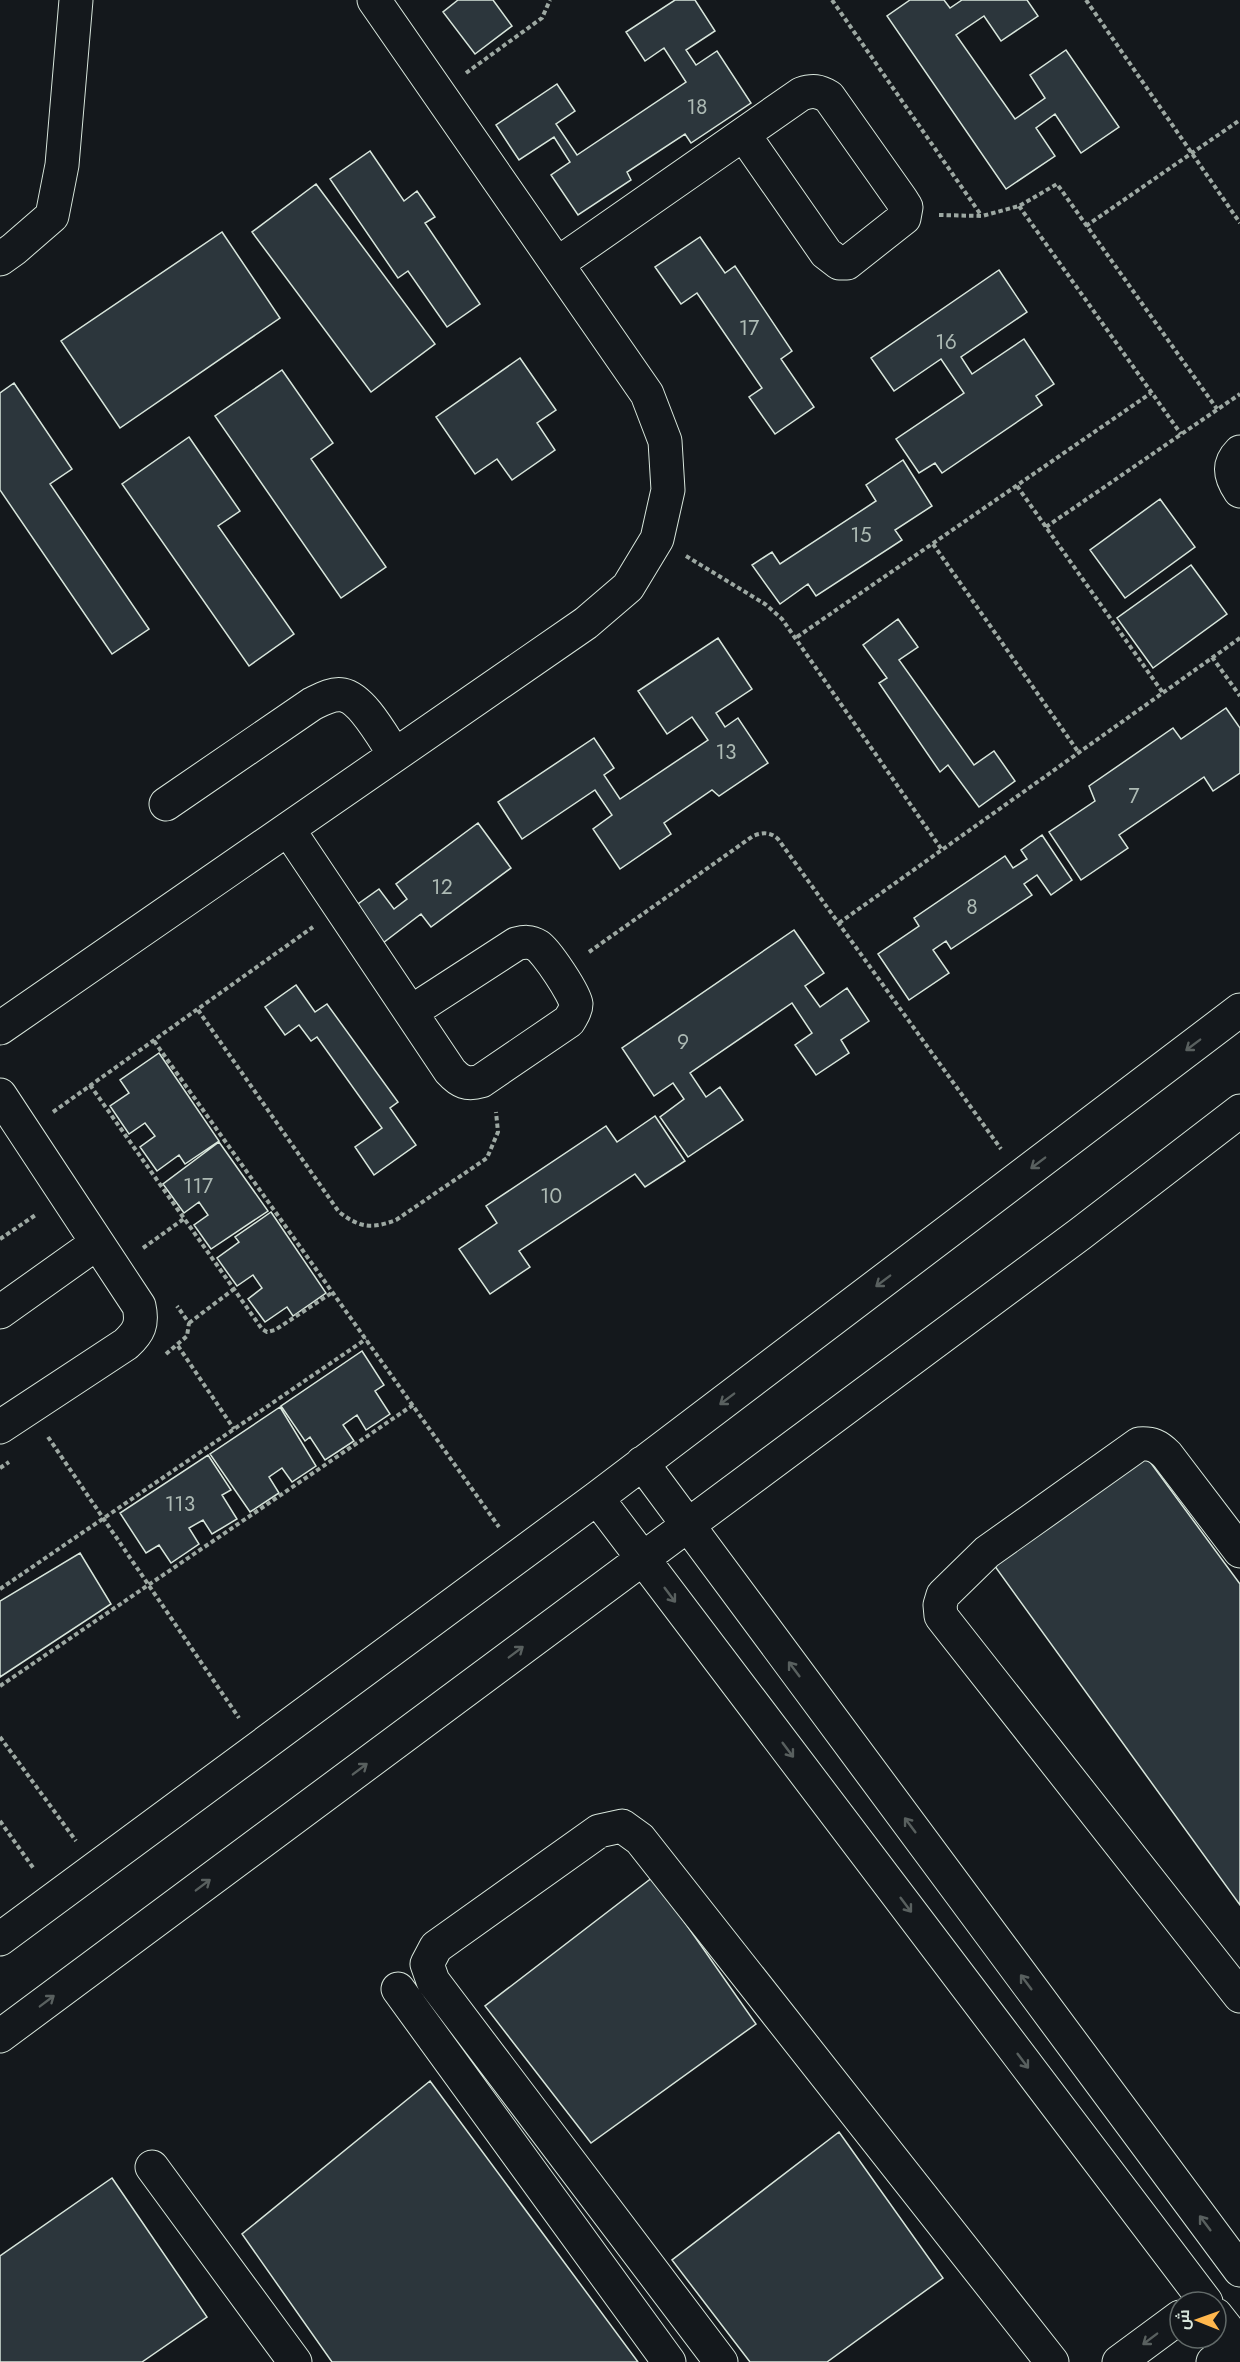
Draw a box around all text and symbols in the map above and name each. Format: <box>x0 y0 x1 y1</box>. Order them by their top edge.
house number: 18 <box>687 92 707 122</box>
house number: 17 <box>739 313 759 343</box>
house number: 16 <box>935 327 957 357</box>
house number: 15 <box>850 520 872 550</box>
house number: 13 <box>716 737 736 767</box>
house number: 7 <box>1128 781 1140 811</box>
house number: 12 <box>431 872 453 902</box>
house number: 8 <box>966 892 978 922</box>
house number: 9 <box>677 1027 689 1057</box>
one-way arrow <box>1186 1039 1202 1051</box>
one-way arrow <box>1030 1156 1046 1169</box>
house number: 117 <box>183 1171 213 1201</box>
house number: 10 <box>540 1181 562 1211</box>
one-way arrow <box>875 1274 891 1287</box>
one-way arrow <box>720 1392 736 1405</box>
house number: 113 <box>165 1489 195 1519</box>
one-way arrow <box>664 1586 676 1602</box>
one-way arrow <box>508 1646 524 1658</box>
one-way arrow <box>788 1661 800 1677</box>
one-way arrow <box>781 1742 794 1758</box>
one-way arrow <box>351 1762 367 1775</box>
one-way arrow <box>904 1818 917 1834</box>
one-way arrow <box>195 1879 211 1891</box>
one-way arrow <box>899 1897 912 1913</box>
one-way arrow <box>1020 1974 1033 1990</box>
one-way arrow <box>39 1995 55 2008</box>
one-way arrow <box>1017 2052 1030 2068</box>
one-way arrow <box>1199 2215 1211 2231</box>
north arrow <box>1168 2290 1228 2350</box>
text: ش <box>1172 2309 1195 2330</box>
one-way arrow <box>1142 2333 1158 2346</box>

